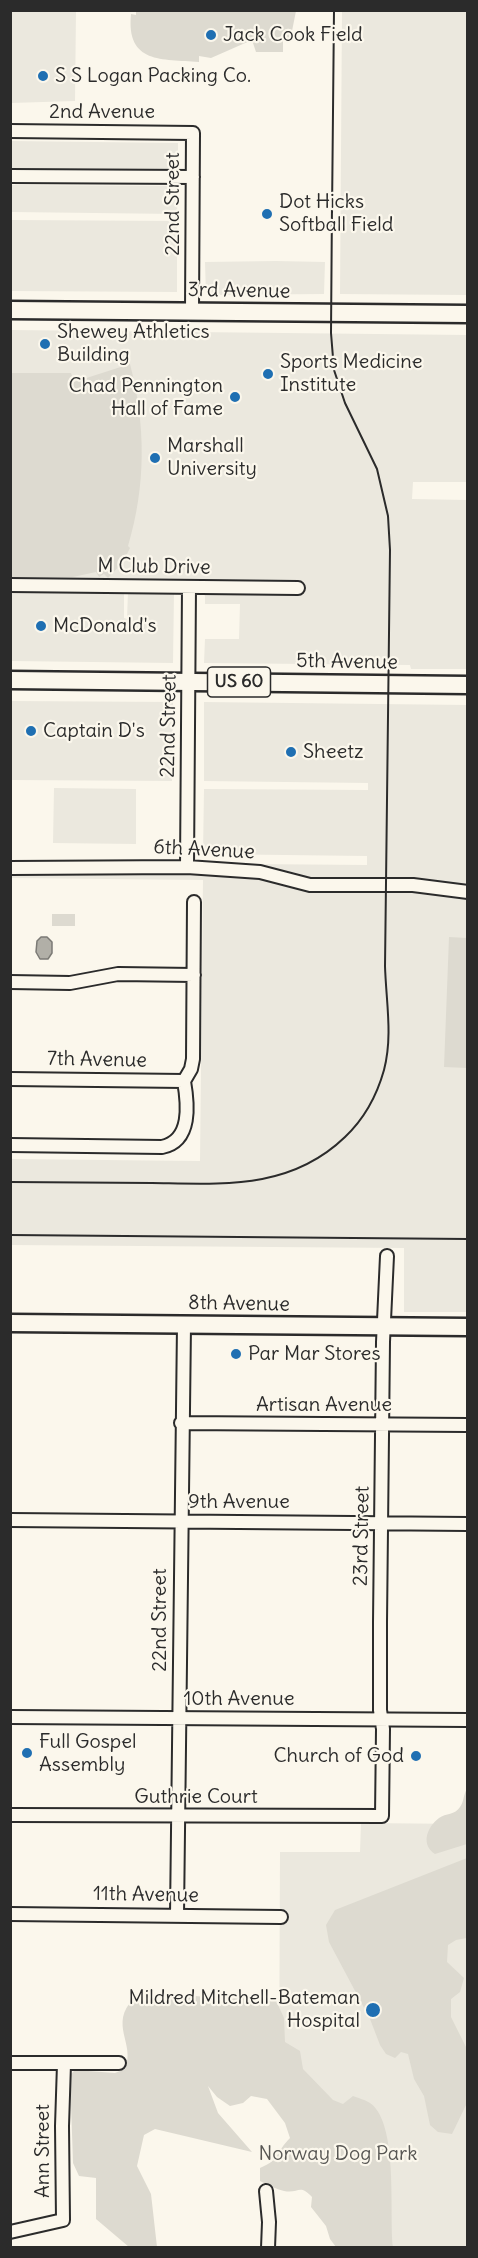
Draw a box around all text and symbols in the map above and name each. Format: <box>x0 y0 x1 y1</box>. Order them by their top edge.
place label: Jack Cook Field <box>223 23 363 47</box>
marker: Jack Cook Field <box>204 28 218 42</box>
place label: S S Logan Packing Co. <box>55 64 251 88</box>
marker: S S Logan Packing Co. <box>36 69 50 83</box>
street label: 2nd Avenue <box>49 100 155 124</box>
street label: 22nd Street <box>161 152 185 256</box>
place label: Dot Hicks Softball Field <box>279 190 394 237</box>
marker: Dot Hicks Softball Field <box>260 207 274 221</box>
street label: 3rd Avenue <box>187 278 291 304</box>
place label: Shewey Athletics Building <box>57 320 210 367</box>
marker: Shewey Athletics Building <box>38 337 52 351</box>
place label: Sports Medicine Institute <box>280 350 423 397</box>
marker: Sports Medicine Institute <box>261 367 275 381</box>
place label: Chad Pennington Hall of Fame <box>68 374 223 421</box>
marker: Chad Pennington Hall of Fame <box>228 390 242 404</box>
place label: Marshall University <box>167 434 257 481</box>
marker: Marshall University <box>148 451 162 465</box>
street label: M Club Drive <box>97 554 211 580</box>
place label: McDonald's <box>53 614 157 638</box>
marker: McDonald's <box>34 619 48 633</box>
street label: 5th Avenue <box>296 649 398 675</box>
road number: US 60 <box>208 667 270 697</box>
street label: 22nd Street <box>156 674 182 778</box>
place label: Captain D's <box>43 719 145 743</box>
marker: Captain D's <box>24 724 38 738</box>
place label: Sheetz <box>303 740 364 764</box>
marker: Sheetz <box>284 745 298 759</box>
street label: 6th Avenue <box>153 835 255 865</box>
street label: 7th Avenue <box>47 1047 147 1073</box>
street label: 8th Avenue <box>188 1291 290 1317</box>
place label: Par Mar Stores <box>248 1342 380 1366</box>
marker: Par Mar Stores <box>229 1347 243 1361</box>
street label: Artisan Avenue <box>256 1393 392 1417</box>
street label: 23rd Street <box>349 1486 375 1586</box>
street label: 9th Avenue <box>188 1490 290 1514</box>
street label: 22nd Street <box>148 1568 172 1672</box>
street label: 10th Avenue <box>183 1687 295 1711</box>
place label: Full Gospel Assembly <box>39 1730 136 1777</box>
place label: Church of God <box>273 1744 404 1768</box>
marker: Full Gospel Assembly <box>20 1746 34 1760</box>
marker: Church of God <box>409 1749 423 1763</box>
street label: Guthrie Court <box>134 1785 258 1809</box>
street label: 11th Avenue <box>93 1882 199 1908</box>
place label: Mildred Mitchell-Bateman Hospital <box>129 1986 360 2033</box>
marker: Mildred Mitchell-Bateman Hospital <box>364 2001 382 2019</box>
street label: Ann Street <box>31 2104 55 2198</box>
park label: Norway Dog Park <box>259 2142 417 2166</box>

